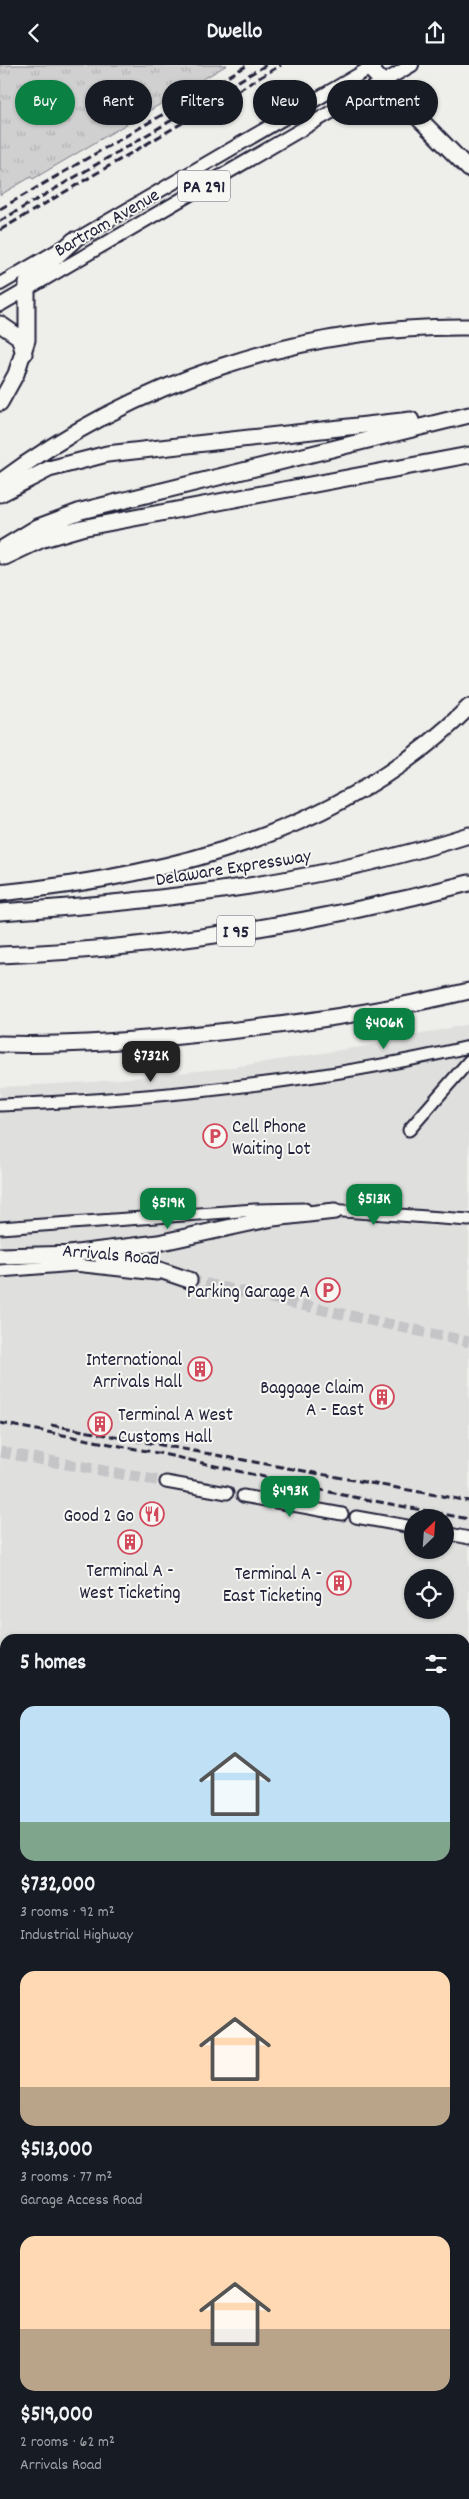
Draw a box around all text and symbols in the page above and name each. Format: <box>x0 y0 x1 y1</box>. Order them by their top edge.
text: Dwello <box>207 17 262 48</box>
icon: back <box>20 19 48 47</box>
icon: share <box>421 19 449 47</box>
chip: Buy <box>15 80 75 125</box>
chip: Rent <box>85 80 152 125</box>
chip: Filters <box>162 80 243 125</box>
chip: New <box>253 80 317 125</box>
chip: Apartment <box>327 80 438 125</box>
road number: PA 291 <box>178 170 230 201</box>
street label: Bartram Avenue <box>50 183 165 265</box>
street label: Delaware Expressway <box>154 844 314 895</box>
road number: I 95 <box>217 915 255 946</box>
pin: $406K <box>349 1007 419 1050</box>
text: $406K <box>365 1012 403 1035</box>
pin: $732K <box>116 1041 186 1083</box>
text: $732K <box>133 1045 169 1068</box>
place label: Cell Phone Waiting Lot <box>232 1115 310 1164</box>
parking icon: Cell Phone Waiting Lot <box>202 1123 228 1149</box>
pin: $513K <box>339 1183 409 1226</box>
pin: $519K <box>133 1187 203 1230</box>
text: $513K <box>357 1188 391 1211</box>
text: $519K <box>151 1192 185 1215</box>
street label: Arrivals Road <box>61 1239 160 1274</box>
parking icon: Parking Garage A <box>315 1277 341 1303</box>
place label: Parking Garage A <box>187 1280 310 1307</box>
place label: International Arrivals Hall <box>86 1348 182 1397</box>
building icon: International Arrivals Hall <box>187 1356 213 1382</box>
place label: Baggage Claim A - East <box>260 1376 364 1425</box>
building icon: Baggage Claim A - East <box>369 1384 395 1410</box>
place label: Terminal A West Customs Hall <box>118 1403 233 1452</box>
building icon: Terminal A West Customs Hall <box>87 1411 113 1437</box>
pin: $493K <box>255 1475 325 1518</box>
text: $493K <box>272 1480 308 1503</box>
restaurant icon: Good 2 Go <box>139 1501 165 1527</box>
place label: Good 2 Go <box>64 1504 134 1531</box>
north arrow <box>404 1509 454 1559</box>
map controls <box>404 1509 454 1619</box>
building icon: Terminal A - West Ticketing <box>117 1529 143 1555</box>
place label: Terminal A - West Ticketing <box>79 1559 181 1608</box>
place label: Terminal A - East Ticketing <box>223 1562 322 1611</box>
button: locate <box>404 1569 454 1619</box>
building icon: Terminal A - East Ticketing <box>326 1570 352 1596</box>
text: 5 homes <box>20 1649 86 1679</box>
icon: filters <box>422 1650 450 1678</box>
icon: home <box>190 1739 280 1829</box>
text: $732,000 <box>20 1871 96 1901</box>
text: 3 rooms · 92 m² <box>20 1901 114 1924</box>
text: Industrial Highway <box>20 1924 133 1947</box>
icon: home <box>190 2004 280 2094</box>
text: $513,000 <box>20 2136 93 2166</box>
text: 3 rooms · 77 m² <box>20 2166 112 2189</box>
text: Garage Access Road <box>20 2189 142 2212</box>
icon: home <box>190 2269 280 2359</box>
text: $519,000 <box>20 2401 93 2431</box>
text: 2 rooms · 62 m² <box>20 2431 115 2454</box>
text: Arrivals Road <box>20 2454 102 2477</box>

